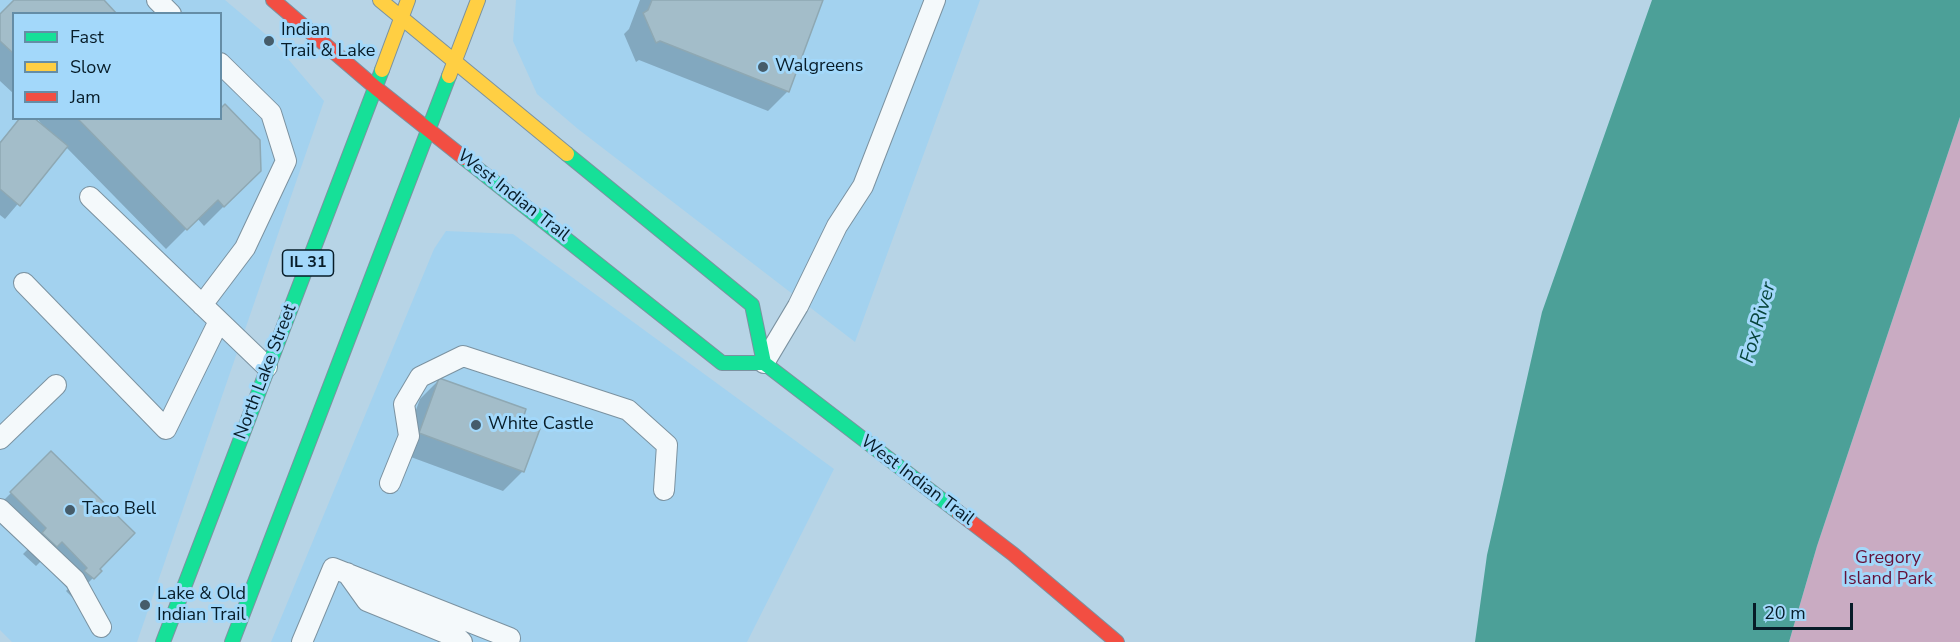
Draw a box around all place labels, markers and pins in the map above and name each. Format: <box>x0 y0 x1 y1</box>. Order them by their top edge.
place label: Indian Trail & Lake <box>281 20 375 63</box>
marker: Indian Trail & Lake <box>262 34 276 48</box>
place label: Walgreens <box>775 56 863 78</box>
marker: Walgreens <box>756 60 770 74</box>
place label: White Castle <box>488 414 594 436</box>
marker: White Castle <box>469 418 483 432</box>
place label: Taco Bell <box>82 499 156 521</box>
marker: Taco Bell <box>63 503 77 517</box>
place label: Lake & Old Indian Trail <box>157 584 246 626</box>
marker: Lake & Old Indian Trail <box>138 598 152 612</box>

